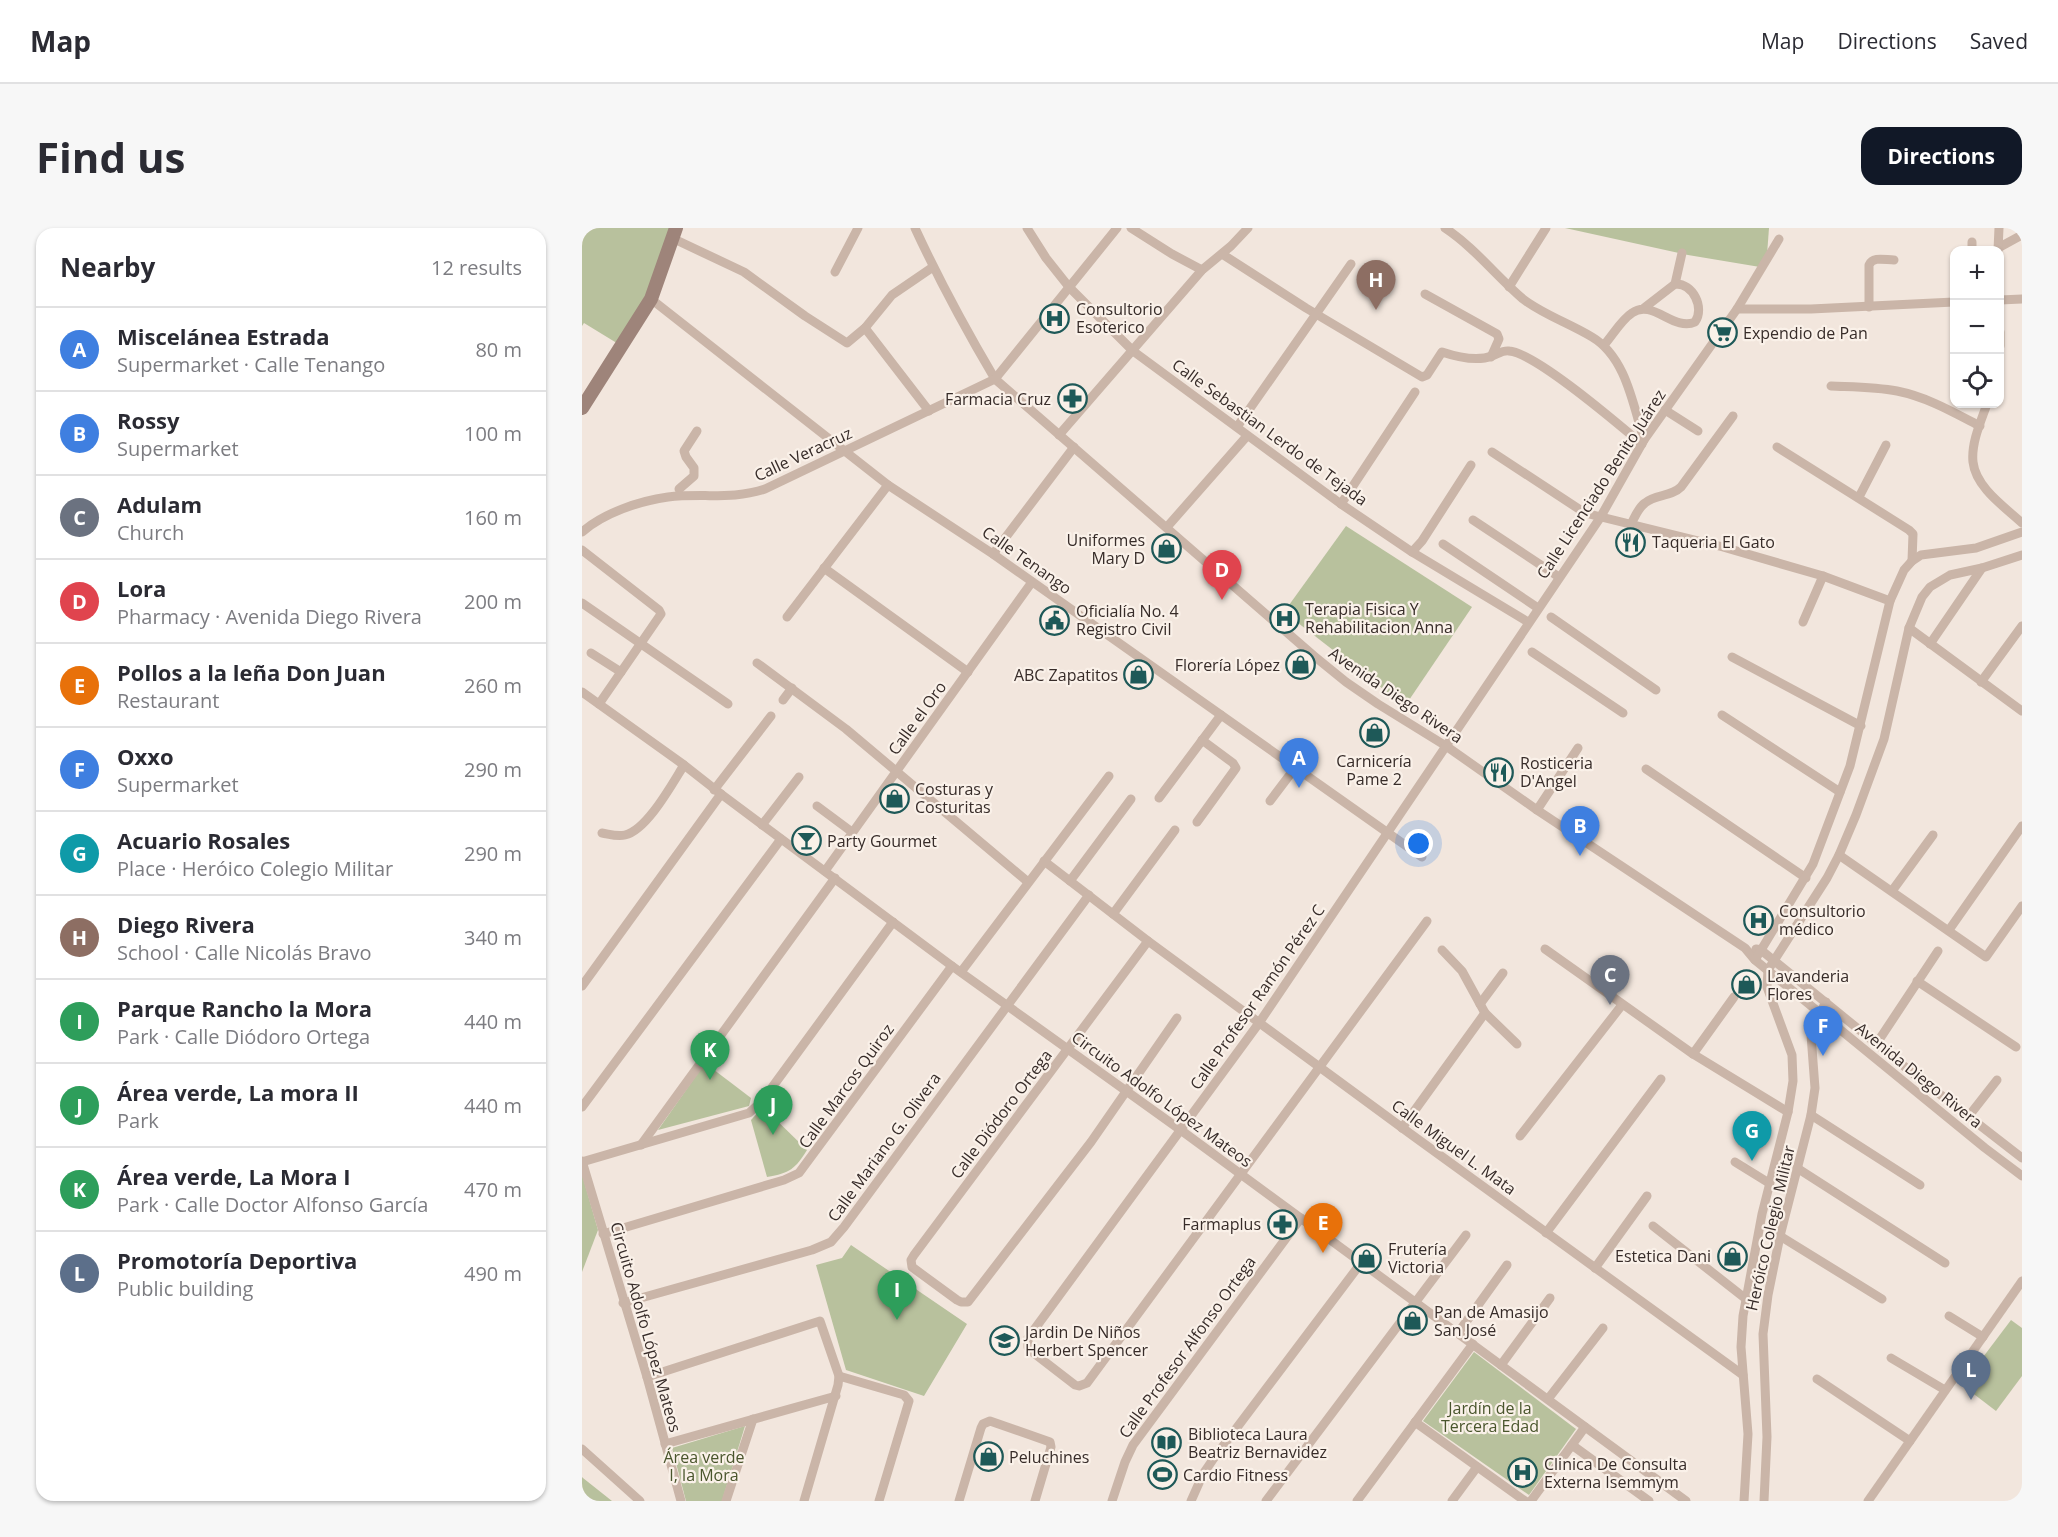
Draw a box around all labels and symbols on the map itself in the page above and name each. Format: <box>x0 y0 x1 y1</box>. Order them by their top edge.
pin: H <box>1356 260 1396 310</box>
place label: Consultorio Esoterico <box>1076 298 1163 338</box>
hospital icon: Consultorio Esoterico <box>1039 302 1071 334</box>
supermarket icon: Expendio de Pan <box>1706 317 1738 349</box>
place label: Expendio de Pan <box>1743 322 1868 344</box>
street label: Calle Sebastian Lerdo de Tejada <box>1168 354 1372 510</box>
pharmacy icon: Farmacia Cruz <box>1056 383 1088 415</box>
street label: Calle Licenciado Benito Juárez <box>1531 385 1671 583</box>
place label: Farmacia Cruz <box>945 388 1051 410</box>
street label: Calle Veracruz <box>750 422 856 486</box>
street label: Calle Tenango <box>978 521 1076 599</box>
restaurant icon: Taqueria El Gato <box>1615 526 1647 558</box>
place label: Uniformes Mary D <box>1067 529 1145 569</box>
place label: Taqueria El Gato <box>1652 531 1775 553</box>
shop icon: Uniformes Mary D <box>1150 533 1182 565</box>
pin: D <box>1202 550 1242 600</box>
place label: Terapia Fisica Y Rehabilitacion Anna <box>1305 598 1453 638</box>
place label: Oficialía No. 4 Registro Civil <box>1076 600 1179 640</box>
hospital icon: Terapia Fisica Y Rehabilitacion Anna <box>1268 602 1300 634</box>
public building icon: Oficialía No. 4 Registro Civil <box>1039 604 1071 636</box>
street label: Avenida Diego Rivera <box>1325 642 1467 748</box>
shop icon: Florería López <box>1285 649 1317 681</box>
place label: Florería López <box>1175 654 1280 676</box>
shop icon: ABC Zapatitos <box>1123 659 1155 691</box>
place label: ABC Zapatitos <box>1014 664 1118 686</box>
street label: Calle el Oro <box>883 677 951 759</box>
shop icon: Carnicería Pame 2 <box>1358 717 1390 749</box>
pin: A <box>1280 738 1318 788</box>
place label: Carnicería Pame 2 <box>1336 750 1412 790</box>
place label: Rosticeria D'Angel <box>1520 752 1593 792</box>
restaurant icon: Rosticeria D'Angel <box>1483 756 1515 788</box>
place label: Costuras y Costuritas <box>915 778 994 818</box>
shop icon: Costuras y Costuritas <box>878 782 910 814</box>
pin: B <box>1560 806 1600 856</box>
bar icon: Party Gourmet <box>790 825 822 857</box>
your location <box>1404 829 1433 858</box>
place label: Party Gourmet <box>827 830 937 852</box>
street label: Calle Profesor Ramón Pérez C <box>1185 900 1329 1094</box>
place label: Consultorio médico <box>1779 900 1866 940</box>
hospital icon: Consultorio médico <box>1742 904 1774 936</box>
pin: C <box>1590 956 1630 1005</box>
place label: Lavanderia Flores <box>1767 965 1849 1005</box>
shop icon: Lavanderia Flores <box>1730 969 1762 1001</box>
pin: F <box>1804 1006 1842 1056</box>
street label: Avenida Diego Rivera <box>1851 1017 1987 1133</box>
street label: Calle Marcos Quiroz <box>793 1019 899 1153</box>
street label: Circuito Adolfo López Mateos <box>1067 1026 1257 1172</box>
pin: K <box>690 1030 730 1080</box>
street label: Calle Diódoro Ortega <box>945 1045 1057 1183</box>
street label: Calle Mariano G. Olivera <box>822 1068 946 1226</box>
pin: J <box>754 1086 792 1135</box>
street label: Calle Miguel L. Mata <box>1387 1094 1521 1200</box>
pin: G <box>1732 1112 1772 1161</box>
street label: Heróico Colegio Militar <box>1740 1143 1800 1313</box>
pin: E <box>1304 1204 1342 1253</box>
pharmacy icon: Farmaplus <box>1266 1208 1298 1240</box>
place label: Farmaplus <box>1182 1213 1261 1235</box>
street label: Circuito Adolfo López Mateos <box>605 1219 687 1435</box>
place label: Frutería Victoria <box>1388 1238 1447 1278</box>
shop icon: Estetica Dani <box>1716 1240 1748 1272</box>
shop icon: Frutería Victoria <box>1351 1242 1383 1274</box>
place label: Estetica Dani <box>1615 1245 1711 1267</box>
street label: Calle Profesor Alfonso Ortega <box>1113 1252 1261 1442</box>
pin: I <box>878 1270 916 1320</box>
place label: Pan de Amasijo San José <box>1434 1301 1549 1341</box>
shop icon: Pan de Amasijo San José <box>1397 1305 1429 1337</box>
place label: Jardin De Niños Herbert Spencer <box>1023 1321 1149 1361</box>
school or university icon: Jardin De Niños Herbert Spencer <box>988 1325 1020 1357</box>
pin: L <box>1952 1350 1990 1400</box>
park label: Jardín de la Tercera Edad <box>1441 1397 1539 1437</box>
place label: Biblioteca Laura Beatriz Bernavidez <box>1188 1423 1327 1463</box>
library icon: Biblioteca Laura Beatriz Bernavidez <box>1151 1427 1183 1459</box>
shop icon: Peluchines <box>972 1441 1004 1473</box>
park label: Área verde I, la Mora <box>664 1446 745 1486</box>
place label: Peluchines <box>1009 1446 1089 1468</box>
place label: Clinica De Consulta Externa Isemmym <box>1544 1453 1687 1493</box>
hospital icon: Clinica De Consulta Externa Isemmym <box>1507 1457 1539 1489</box>
sports icon: Cardio Fitness <box>1146 1459 1178 1491</box>
place label: Cardio Fitness <box>1183 1464 1288 1486</box>

